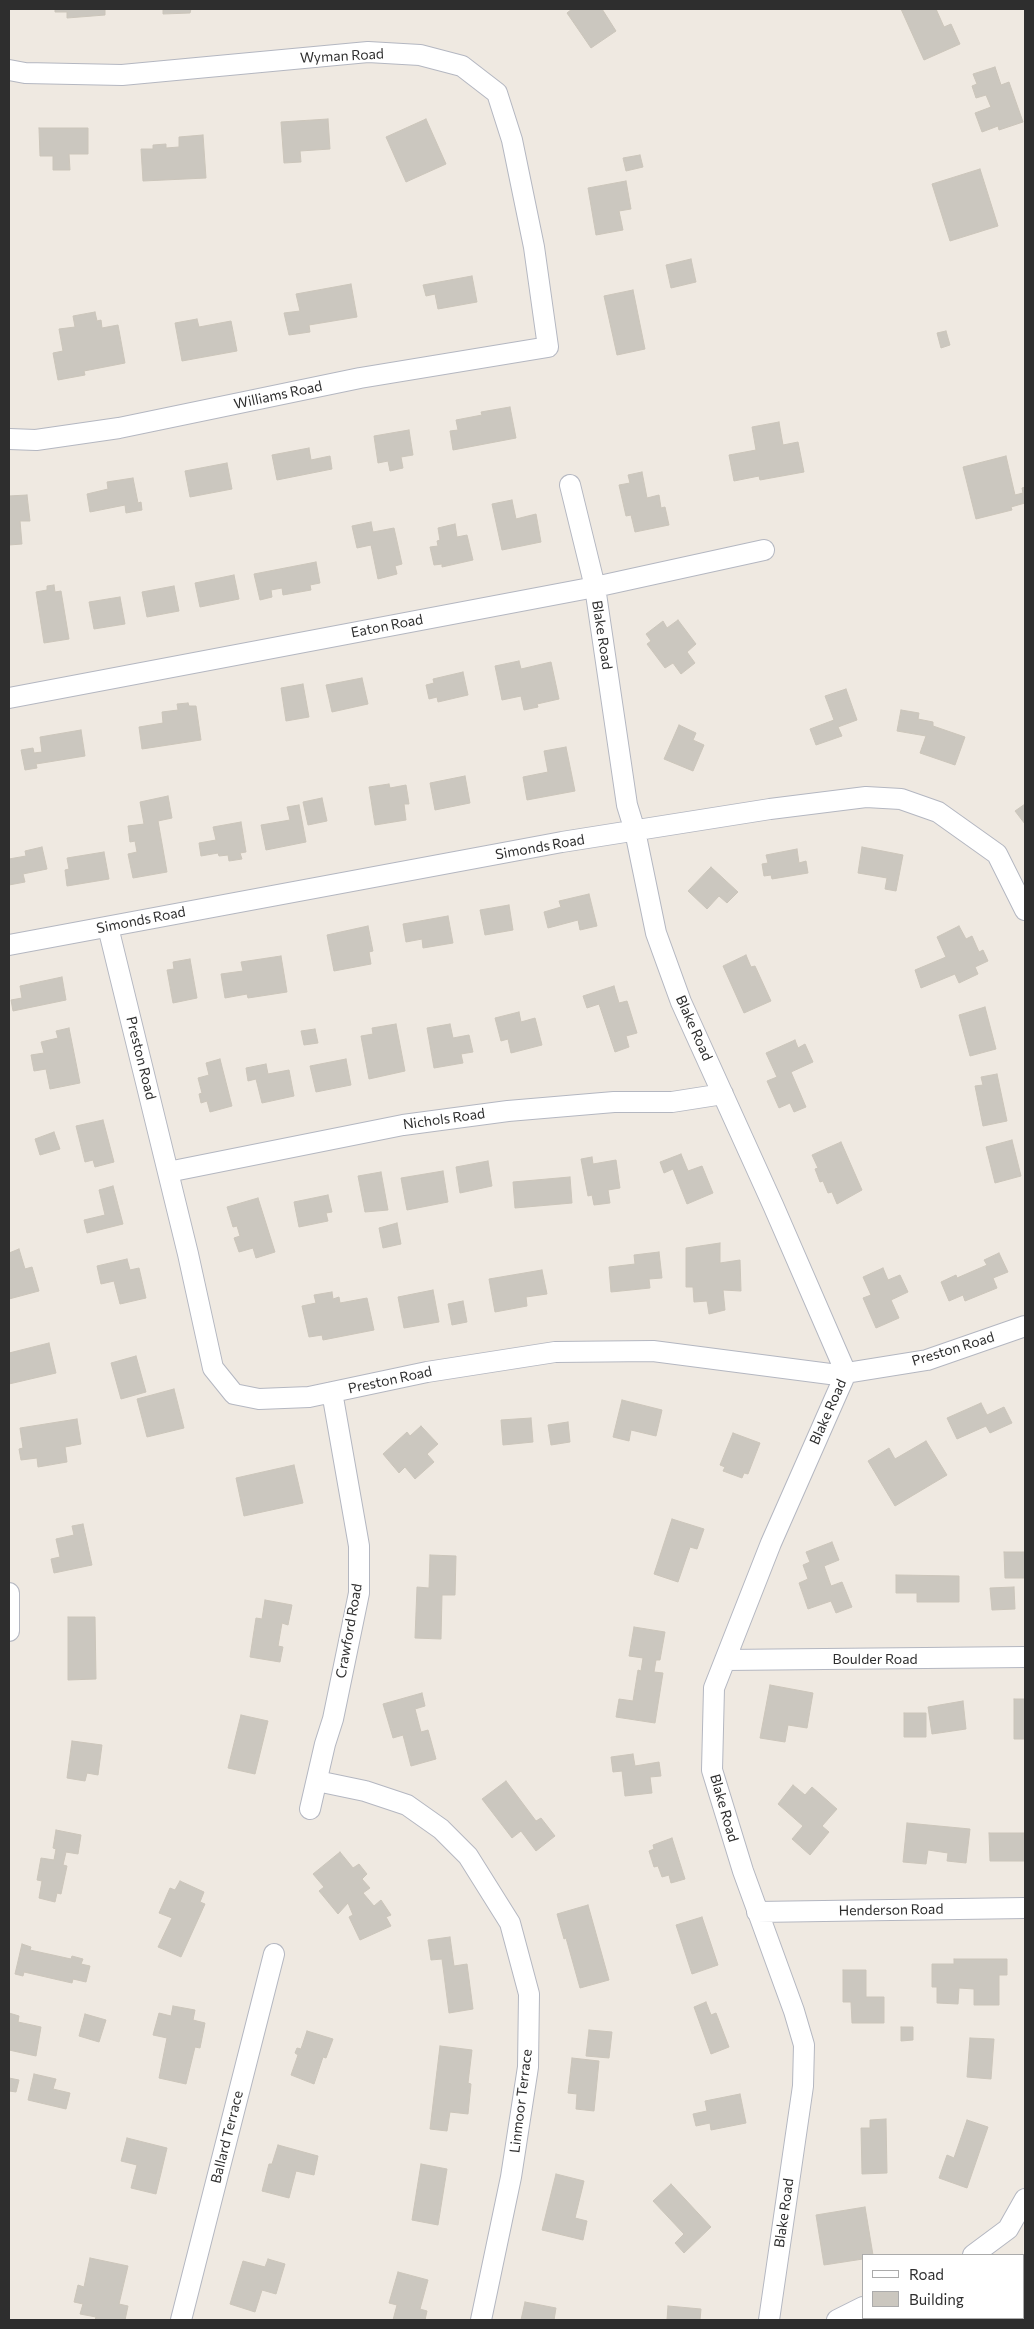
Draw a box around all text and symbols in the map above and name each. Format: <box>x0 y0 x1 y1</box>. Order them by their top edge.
street label: Wyman Road <box>300 45 384 67</box>
street label: Williams Road <box>232 377 324 413</box>
street label: Blake Road <box>588 599 616 671</box>
street label: Eaton Road <box>350 611 424 641</box>
street label: Simonds Road <box>494 831 586 863</box>
street label: Simonds Road <box>95 903 187 937</box>
street label: Blake Road <box>672 993 716 1063</box>
street label: Preston Road <box>123 1015 159 1101</box>
street label: Nichols Road <box>402 1105 486 1133</box>
street label: Preston Road <box>910 1329 996 1369</box>
street label: Preston Road <box>347 1363 433 1397</box>
street label: Blake Road <box>806 1377 850 1447</box>
street label: Crawford Road <box>332 1582 366 1680</box>
street label: Boulder Road <box>832 1651 918 1667</box>
street label: Blake Road <box>706 1772 742 1844</box>
street label: Henderson Road <box>838 1901 944 1919</box>
street label: Linmoor Terrace <box>506 2048 536 2154</box>
street label: Ballard Terrace <box>207 2089 247 2185</box>
street label: Blake Road <box>771 2177 797 2249</box>
legend <box>862 2254 1024 2319</box>
text: Road <box>909 2265 944 2283</box>
text: Building <box>909 2290 964 2308</box>

